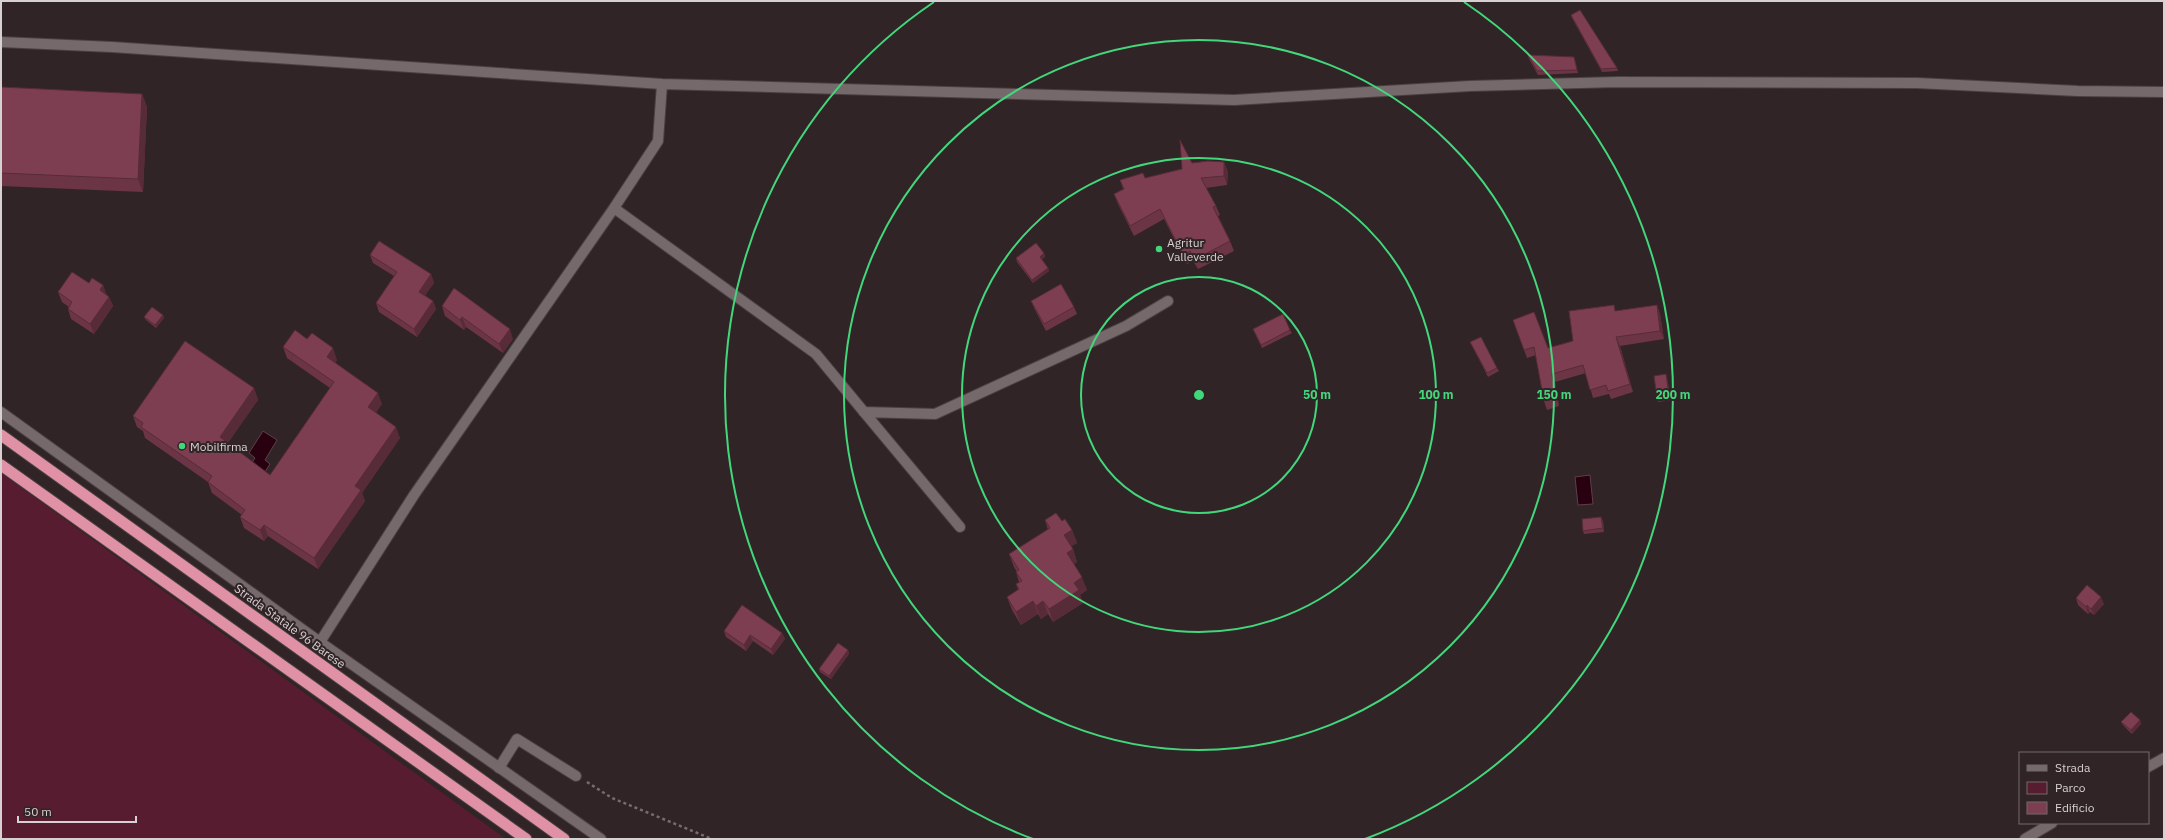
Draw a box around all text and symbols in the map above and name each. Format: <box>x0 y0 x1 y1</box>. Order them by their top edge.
place label: Agritur Valleverde <box>1167 235 1224 264</box>
marker: Agritur Valleverde <box>1154 244 1164 254</box>
text: 50 m <box>1303 387 1331 402</box>
text: 100 m <box>1418 387 1454 402</box>
text: 150 m <box>1536 387 1572 402</box>
text: 200 m <box>1655 387 1691 402</box>
centre of rings <box>1192 388 1206 402</box>
place label: Mobilfirma <box>190 439 248 454</box>
marker: Mobilfirma <box>177 441 187 451</box>
street label: Strada Statale 96 Barese <box>231 581 349 672</box>
legend <box>2019 752 2149 824</box>
text: Strada <box>2055 760 2091 775</box>
text: Parco <box>2055 780 2086 795</box>
scale bar <box>18 798 136 824</box>
text: Edificio <box>2055 800 2095 815</box>
text: 50 m <box>24 804 52 819</box>

